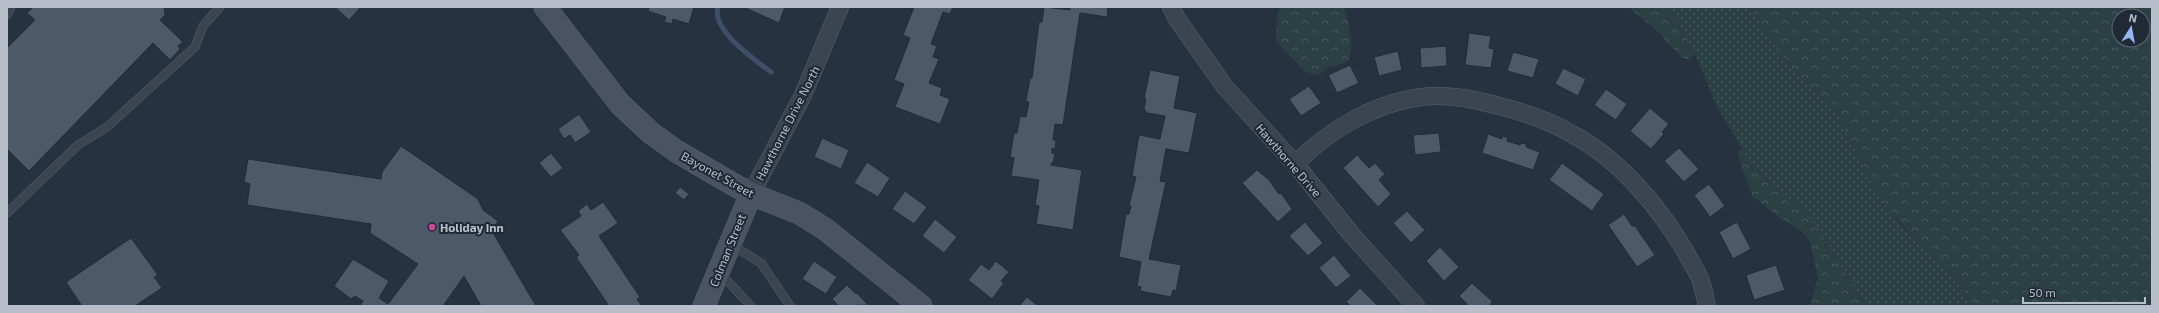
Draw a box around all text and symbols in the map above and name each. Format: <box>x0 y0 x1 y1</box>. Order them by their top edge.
north arrow <box>2111 8 2151 48</box>
text: N <box>2128 11 2138 25</box>
street label: Hawthorne Drive North <box>752 63 822 183</box>
street label: Hawthorne Drive <box>1253 121 1325 199</box>
street label: Bayonet Street <box>679 148 757 200</box>
street label: Colman Street <box>706 211 748 288</box>
place label: Holiday Inn <box>440 220 504 235</box>
marker: Holiday Inn <box>427 222 437 232</box>
scale bar <box>2023 279 2145 305</box>
text: 50 m <box>2029 285 2056 299</box>

